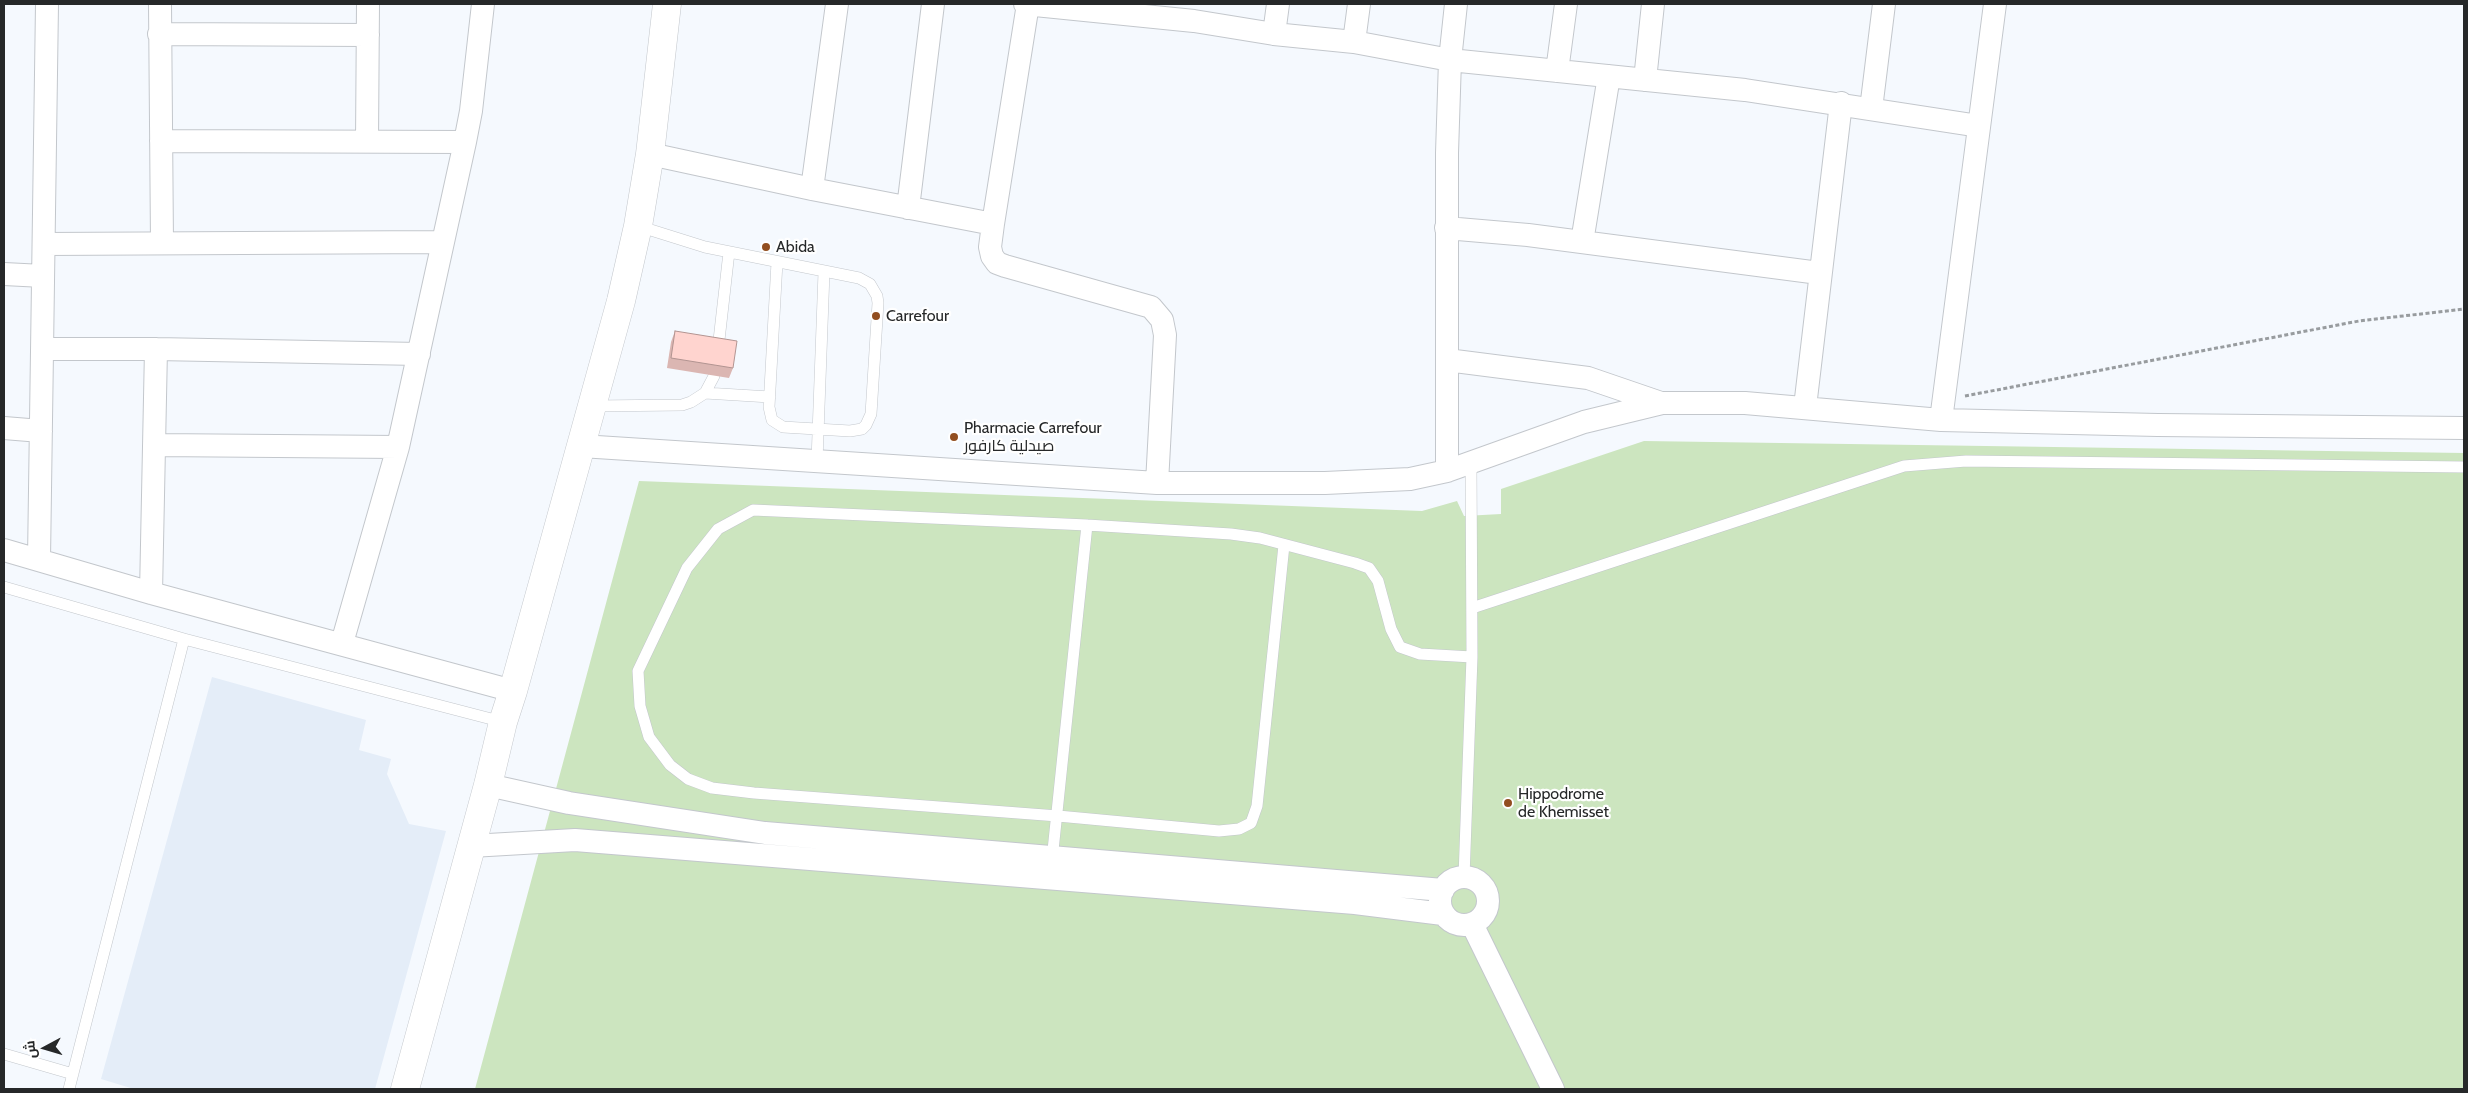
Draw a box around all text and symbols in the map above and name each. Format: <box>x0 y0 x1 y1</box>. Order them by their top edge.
place label: Abida <box>776 237 815 257</box>
marker: Abida <box>760 241 772 253</box>
place label: Carrefour <box>886 306 949 326</box>
marker: Carrefour <box>870 310 882 322</box>
place label: Pharmacie Carrefour صيدلية كارفور <box>964 418 1102 456</box>
marker: Pharmacie Carrefour صيدلية كارفور <box>948 431 960 443</box>
place label: Hippodrome de Khemisset <box>1518 784 1609 822</box>
marker: Hippodrome de Khemisset <box>1502 797 1514 809</box>
north arrow <box>20 1023 70 1073</box>
text: ش <box>20 1040 40 1059</box>

